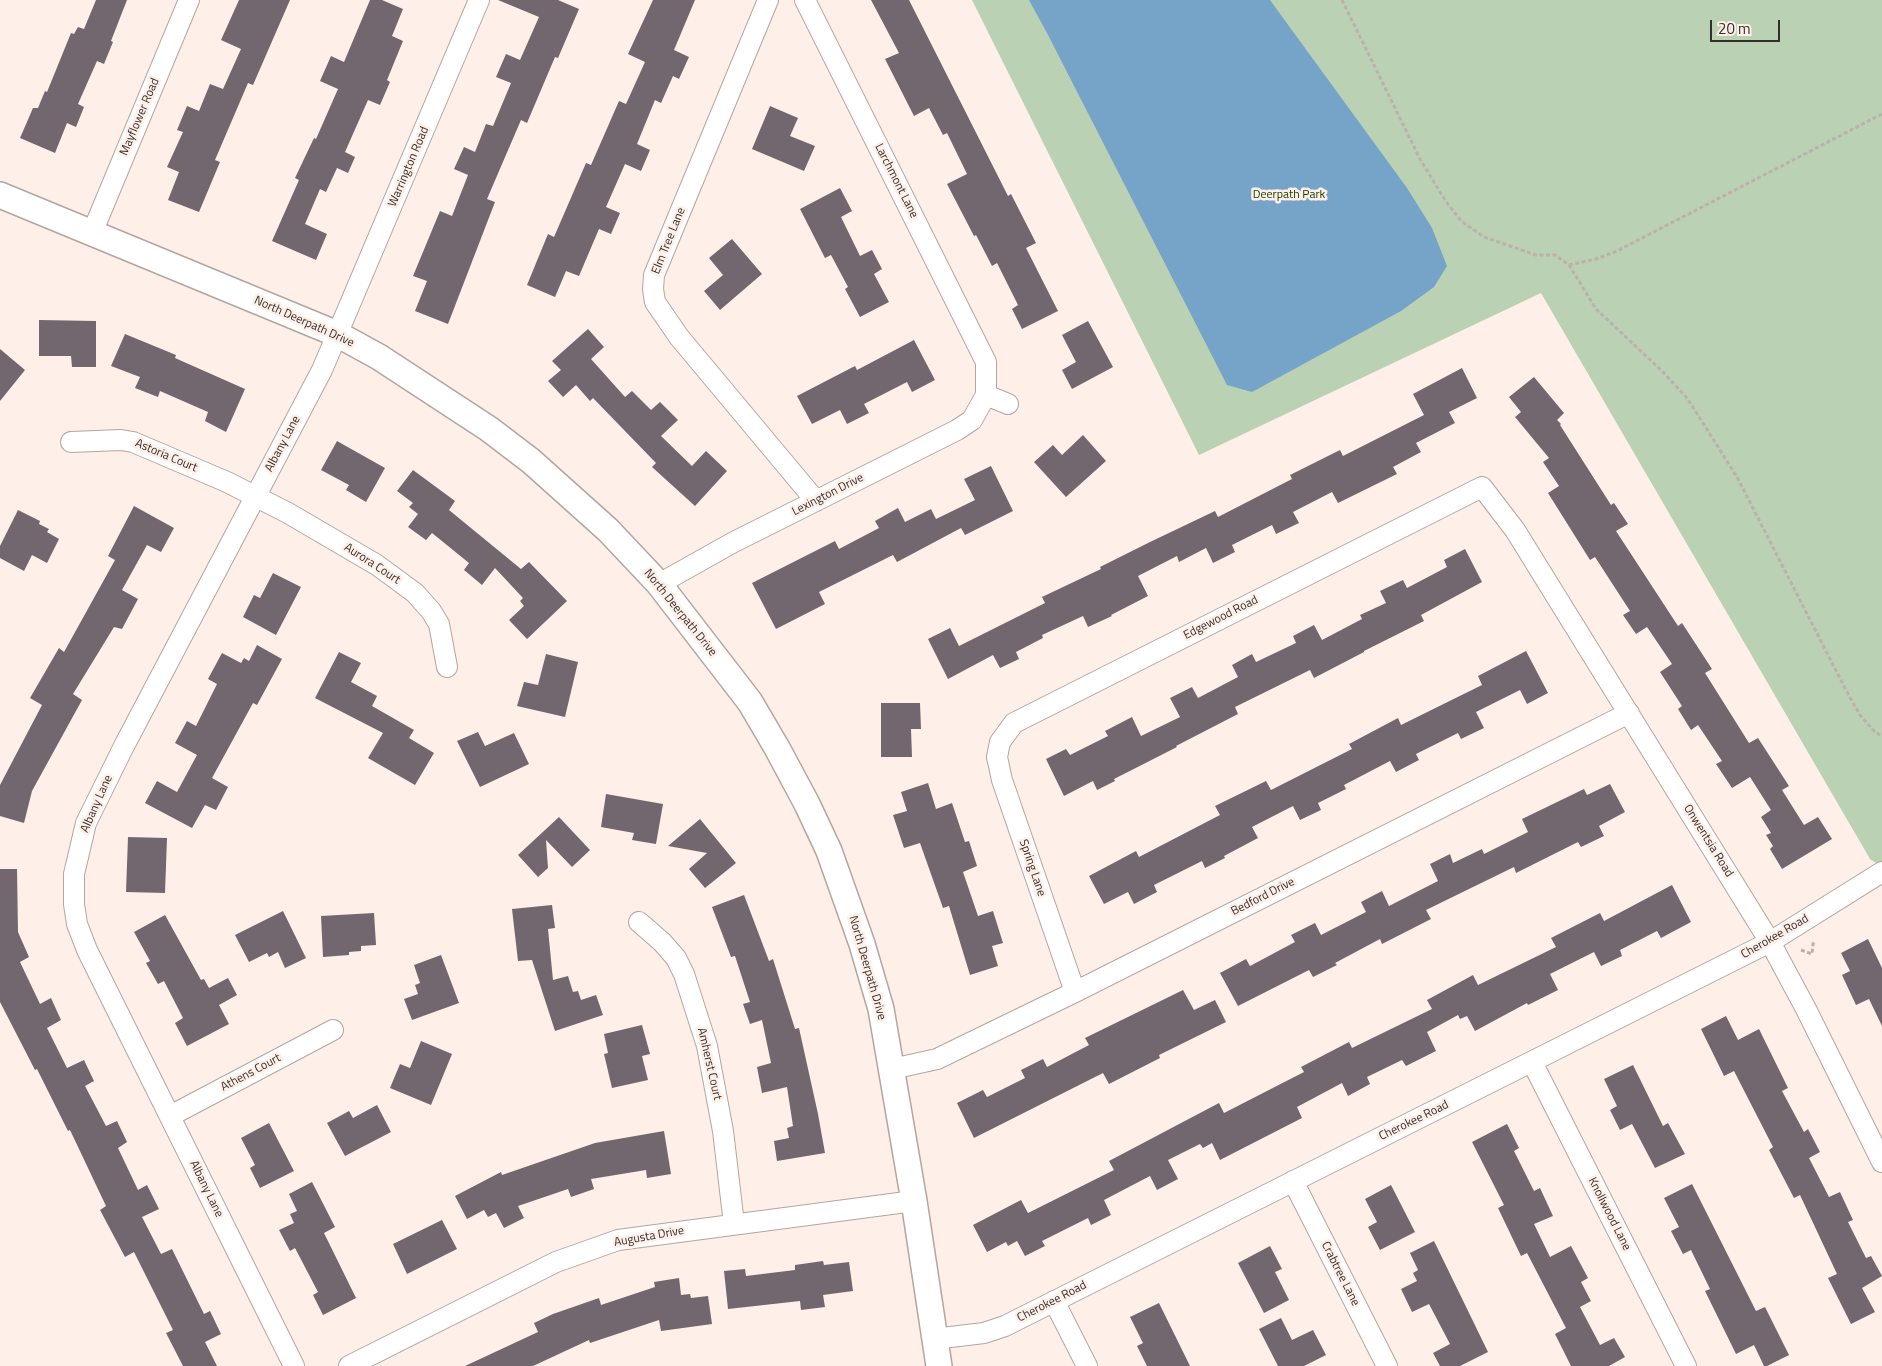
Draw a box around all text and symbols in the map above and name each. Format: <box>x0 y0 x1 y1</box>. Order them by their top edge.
scale bar <box>1712 10 1782 42</box>
text: 20 m <box>1718 17 1751 40</box>
street label: Mayflower Road <box>117 76 163 158</box>
street label: Warrington Road <box>386 125 432 209</box>
street label: Larchmont Lane <box>871 141 921 221</box>
park label: Deerpath Park <box>1253 188 1325 202</box>
street label: Elm Tree Lane <box>649 206 689 276</box>
street label: North Deerpath Drive <box>252 294 356 350</box>
street label: Albany Lane <box>262 414 304 474</box>
street label: Astoria Court <box>133 436 199 476</box>
street label: Lexington Drive <box>790 471 866 519</box>
street label: Aurora Court <box>341 540 403 588</box>
street label: North Deerpath Drive <box>641 567 719 659</box>
street label: Edgewood Road <box>1181 593 1261 643</box>
street label: Albany Lane <box>78 773 116 835</box>
street label: Onwentsia Road <box>1680 802 1736 880</box>
street label: Spring Lane <box>1016 838 1048 898</box>
street label: Bedford Drive <box>1229 875 1297 919</box>
street label: Cherokee Road <box>1739 912 1811 962</box>
street label: North Deerpath Drive <box>845 914 889 1022</box>
street label: Amherst Court <box>694 1026 724 1102</box>
street label: Athens Court <box>219 1051 283 1095</box>
street label: Cherokee Road <box>1377 1098 1451 1144</box>
street label: Albany Lane <box>186 1158 226 1220</box>
street label: Knollwood Lane <box>1584 1175 1634 1253</box>
street label: Augusta Drive <box>613 1224 685 1250</box>
street label: Crabtree Lane <box>1318 1239 1362 1309</box>
street label: Cherokee Road <box>1015 1278 1089 1326</box>

